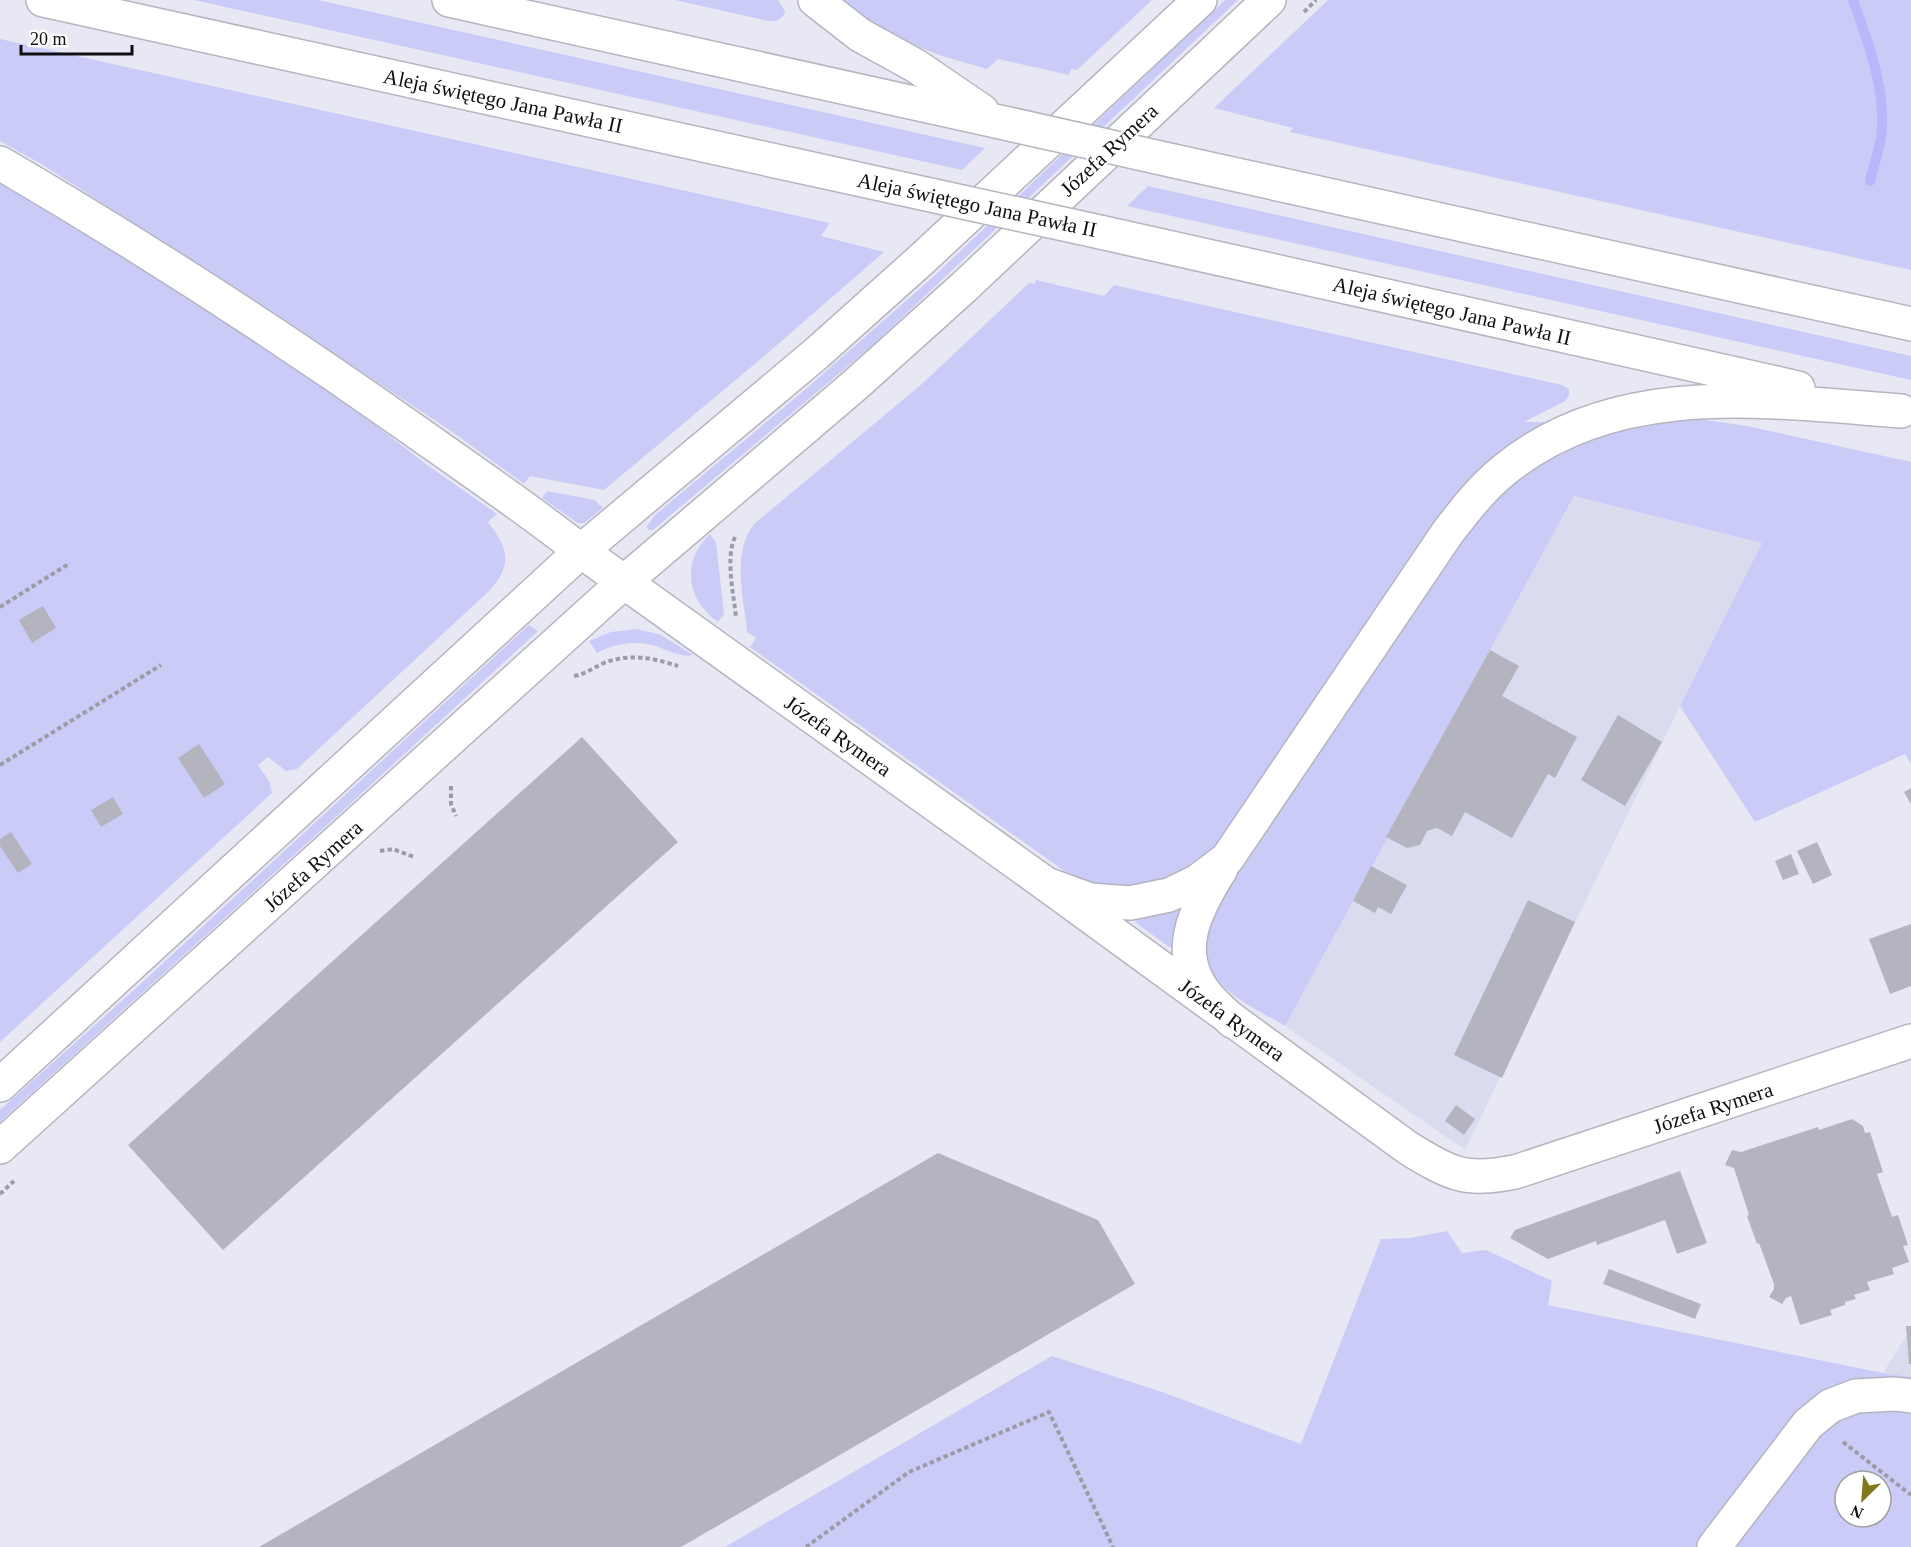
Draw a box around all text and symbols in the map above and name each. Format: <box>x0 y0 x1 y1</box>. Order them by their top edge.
scale bar <box>21 18 132 56</box>
text: 20 m <box>30 29 67 49</box>
street label: Aleja świętego Jana Pawła II <box>381 64 625 138</box>
street label: Józefa Rymera <box>1055 98 1163 201</box>
street label: Aleja świętego Jana Pawła II <box>855 168 1099 242</box>
street label: Aleja świętego Jana Pawła II <box>1331 272 1573 350</box>
street label: Józefa Rymera <box>780 690 896 782</box>
street label: Józefa Rymera <box>259 815 368 917</box>
street label: Józefa Rymera <box>1175 974 1290 1067</box>
street label: Józefa Rymera <box>1650 1077 1777 1139</box>
north arrow <box>1833 1469 1893 1529</box>
text: N <box>1848 1502 1866 1522</box>

